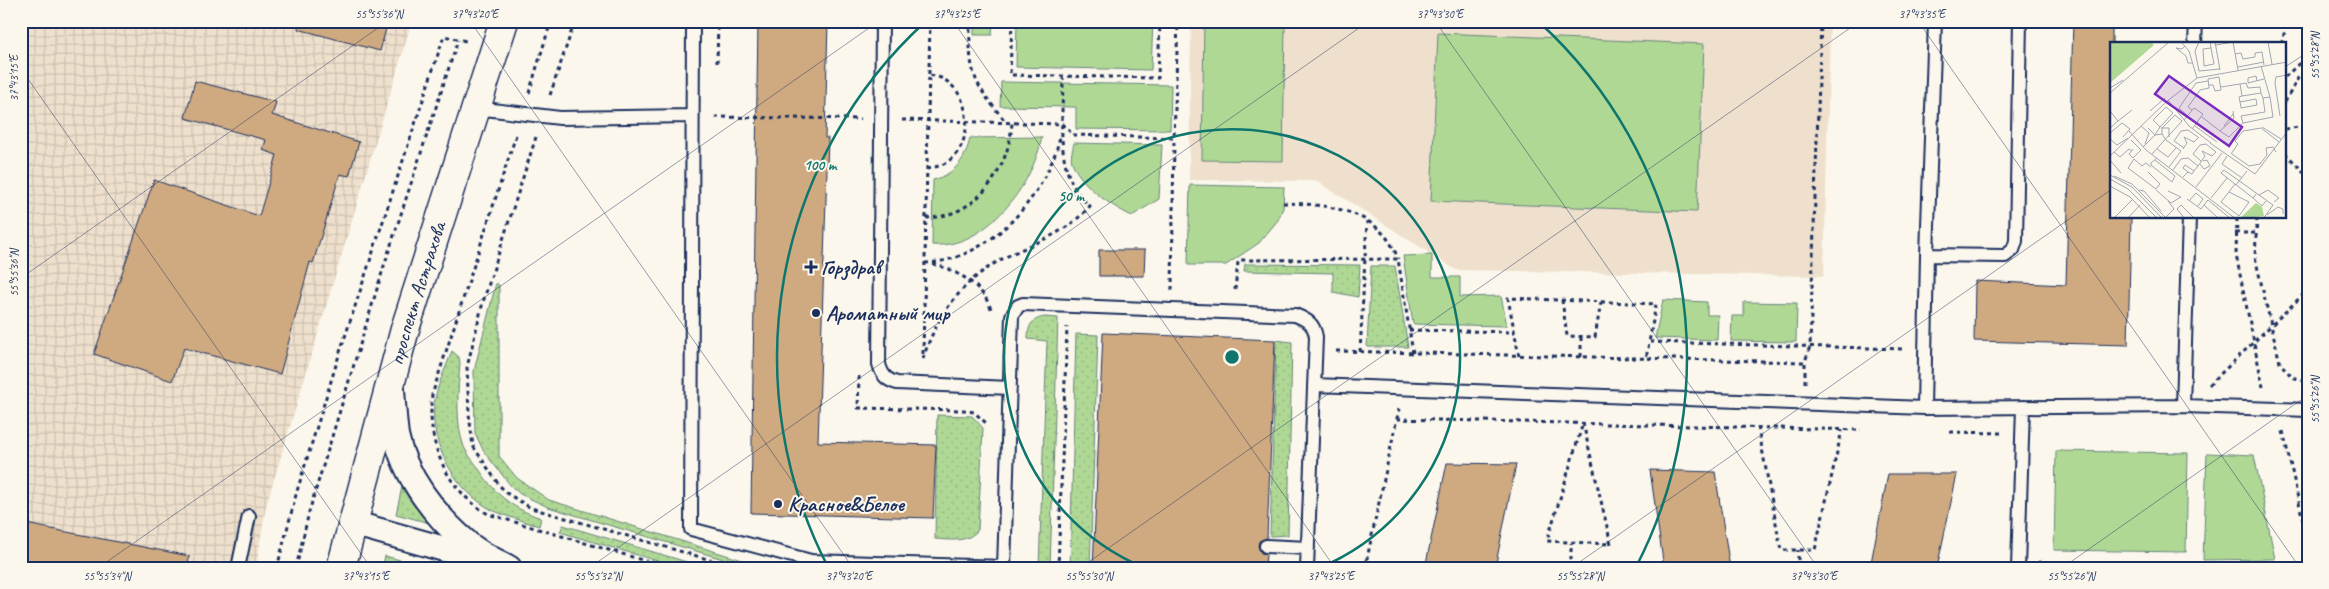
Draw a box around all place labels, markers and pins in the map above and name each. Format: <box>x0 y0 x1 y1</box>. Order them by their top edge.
place label: Горздрав <box>821 254 885 281</box>
marker: Горздрав <box>805 261 817 273</box>
place label: Ароматный мир <box>826 300 951 326</box>
marker: Ароматный мир <box>810 307 822 319</box>
centre of rings <box>1223 348 1241 366</box>
place label: Красное&Белое <box>788 491 906 517</box>
marker: Красное&Белое <box>772 498 784 510</box>

